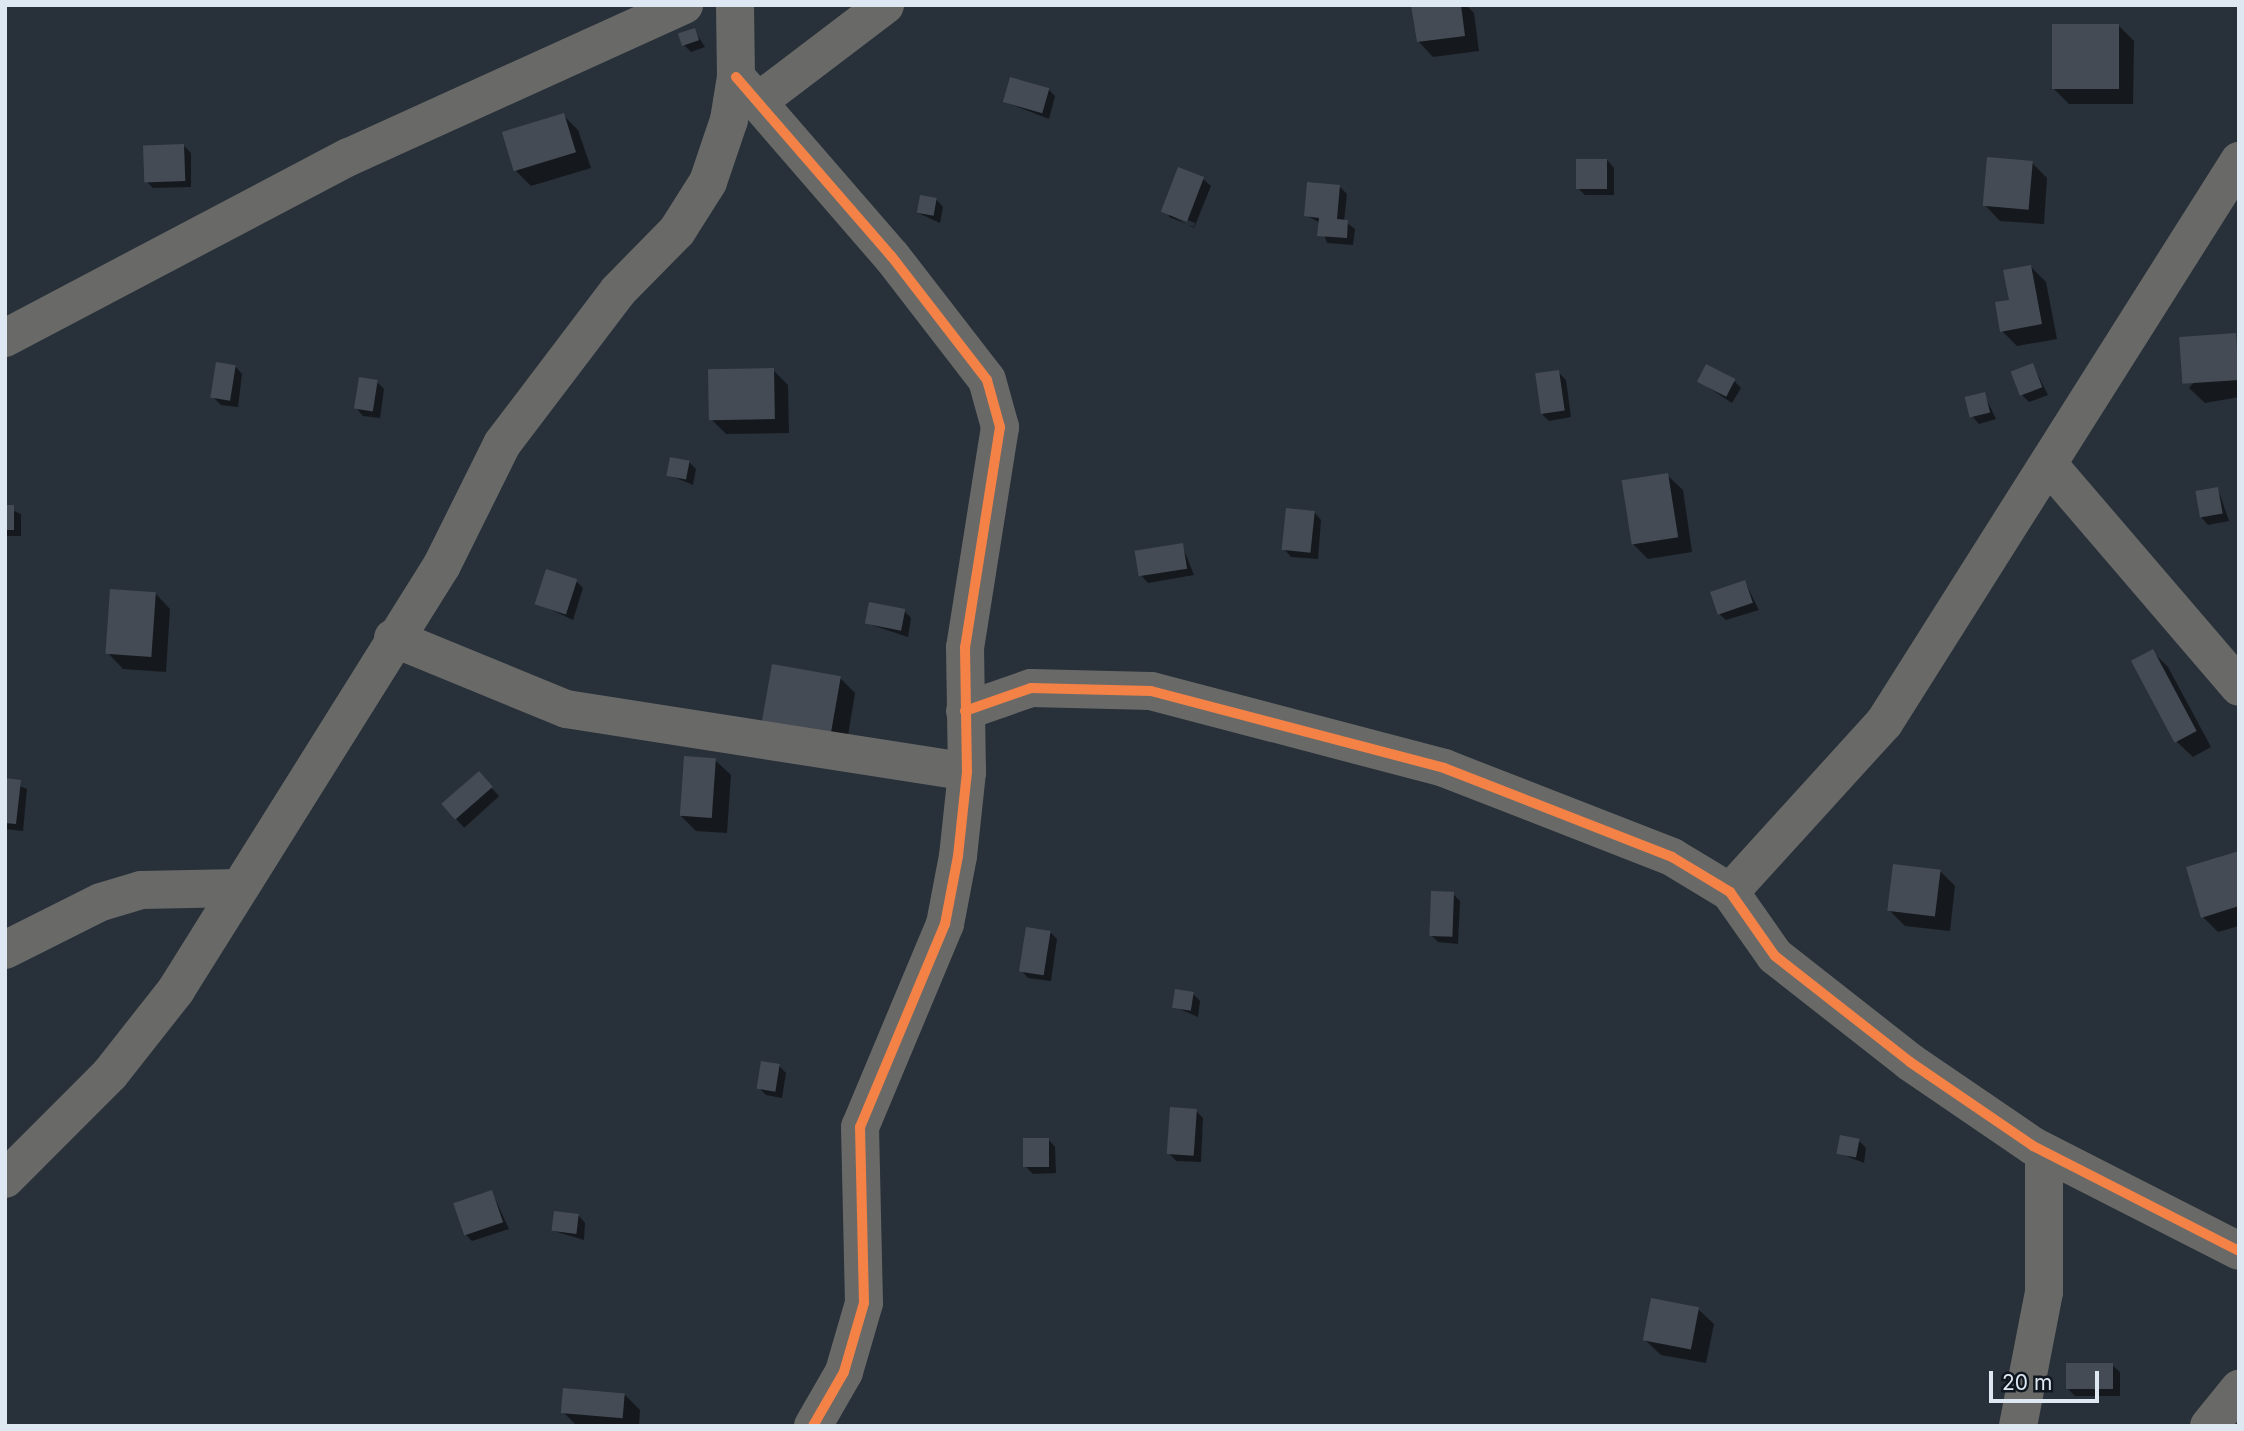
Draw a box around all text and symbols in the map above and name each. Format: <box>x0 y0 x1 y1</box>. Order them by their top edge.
scale bar <box>1992 1358 2102 1402</box>
text: 20 m <box>2002 1370 2052 1395</box>

